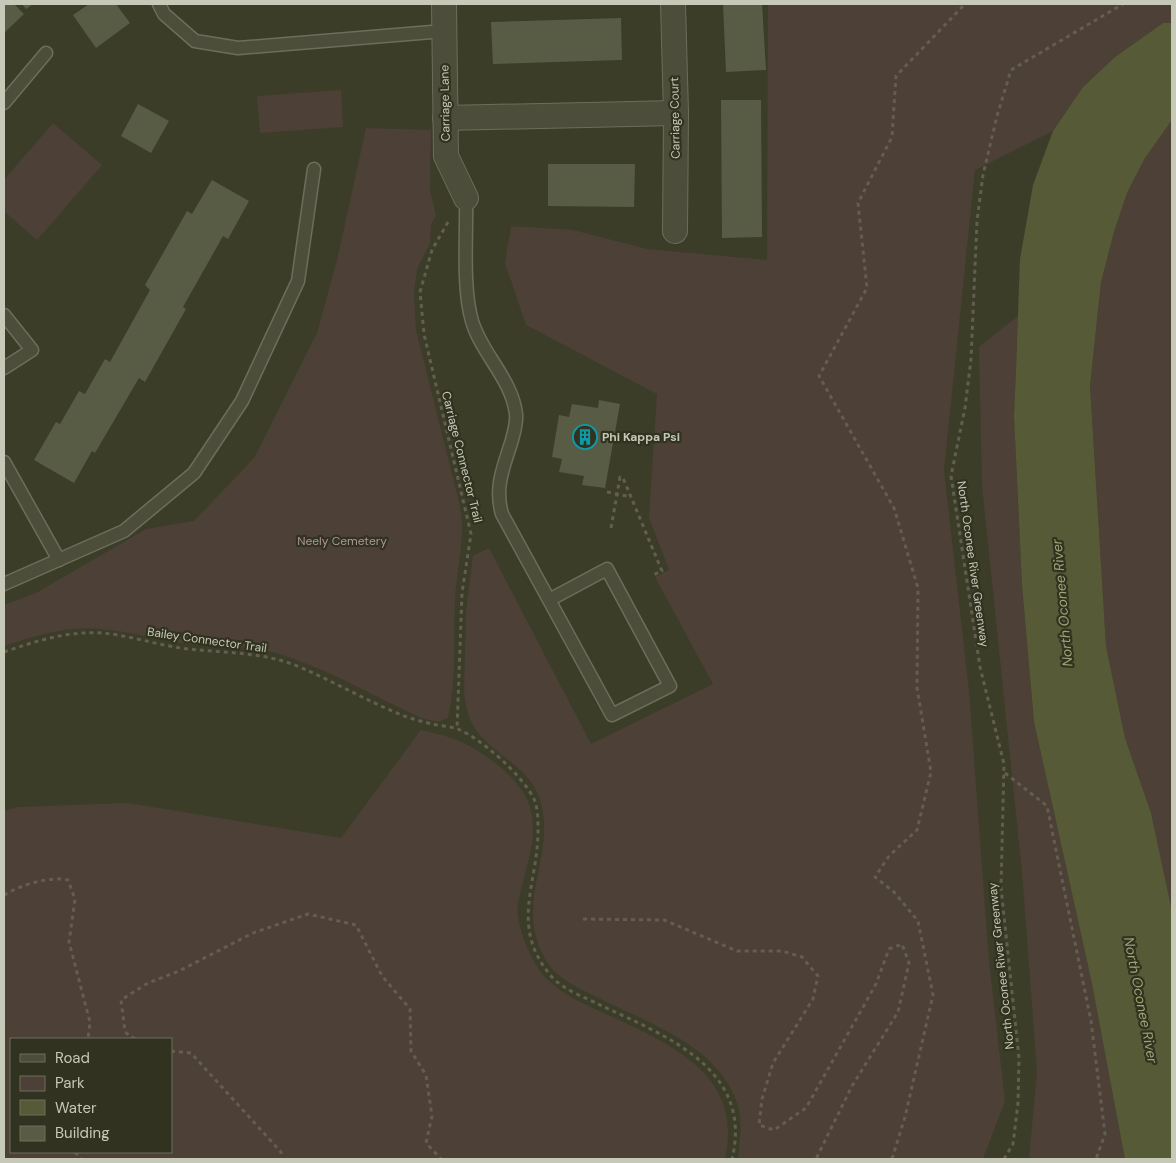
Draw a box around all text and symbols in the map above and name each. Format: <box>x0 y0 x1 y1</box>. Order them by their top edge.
street label: Carriage Lane <box>436 64 454 141</box>
street label: Carriage Court <box>666 77 684 159</box>
street label: Carriage Connector Trail <box>438 390 486 524</box>
building icon: Phi Kappa Psi <box>572 424 598 450</box>
place label: Phi Kappa Psi <box>602 429 680 445</box>
street label: North Oconee River Greenway <box>953 480 993 649</box>
park label: Neely Cemetery <box>297 533 387 549</box>
water label: North Oconee River <box>1047 538 1077 668</box>
street label: Bailey Connector Trail <box>146 624 268 656</box>
street label: North Oconee River Greenway <box>984 881 1018 1050</box>
water label: North Oconee River <box>1120 935 1162 1065</box>
legend <box>10 1038 172 1153</box>
text: Road <box>55 1048 90 1068</box>
text: Park <box>55 1073 85 1093</box>
text: Water <box>55 1098 97 1118</box>
text: Building <box>55 1123 110 1143</box>

